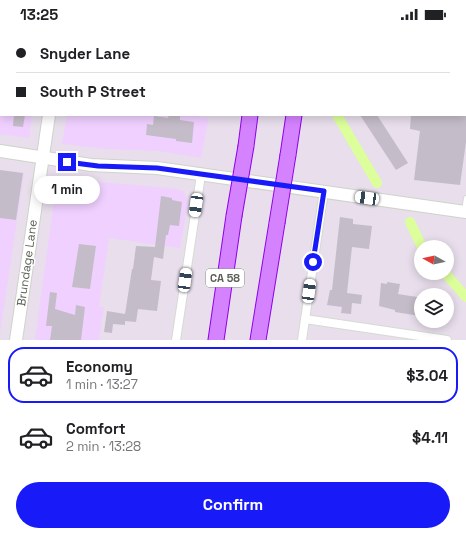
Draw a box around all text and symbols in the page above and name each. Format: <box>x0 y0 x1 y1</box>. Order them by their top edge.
text: 13:25 <box>20 5 58 24</box>
text: Snyder Lane <box>40 44 130 63</box>
text: South P Street <box>40 82 146 101</box>
route end <box>58 153 76 171</box>
callout: 1 min <box>34 176 100 204</box>
text: 1 min <box>51 181 83 198</box>
car <box>354 190 380 206</box>
car <box>188 192 204 218</box>
street label: Brundage Lane <box>13 219 41 307</box>
north arrow <box>414 240 454 280</box>
map controls <box>414 240 454 328</box>
route start <box>304 253 322 271</box>
car <box>177 267 193 293</box>
road number: CA 58 <box>206 269 244 287</box>
car <box>301 278 317 304</box>
button: layers <box>414 288 454 328</box>
icon: car <box>18 357 54 393</box>
text: Economy <box>66 357 133 376</box>
text: $3.04 <box>406 366 448 385</box>
text: 1 min · 13:27 <box>66 376 138 393</box>
icon: car <box>18 419 54 455</box>
text: Comfort <box>66 419 126 438</box>
text: $4.11 <box>412 428 448 447</box>
text: 2 min · 13:28 <box>66 438 141 455</box>
button: Confirm <box>16 482 450 528</box>

